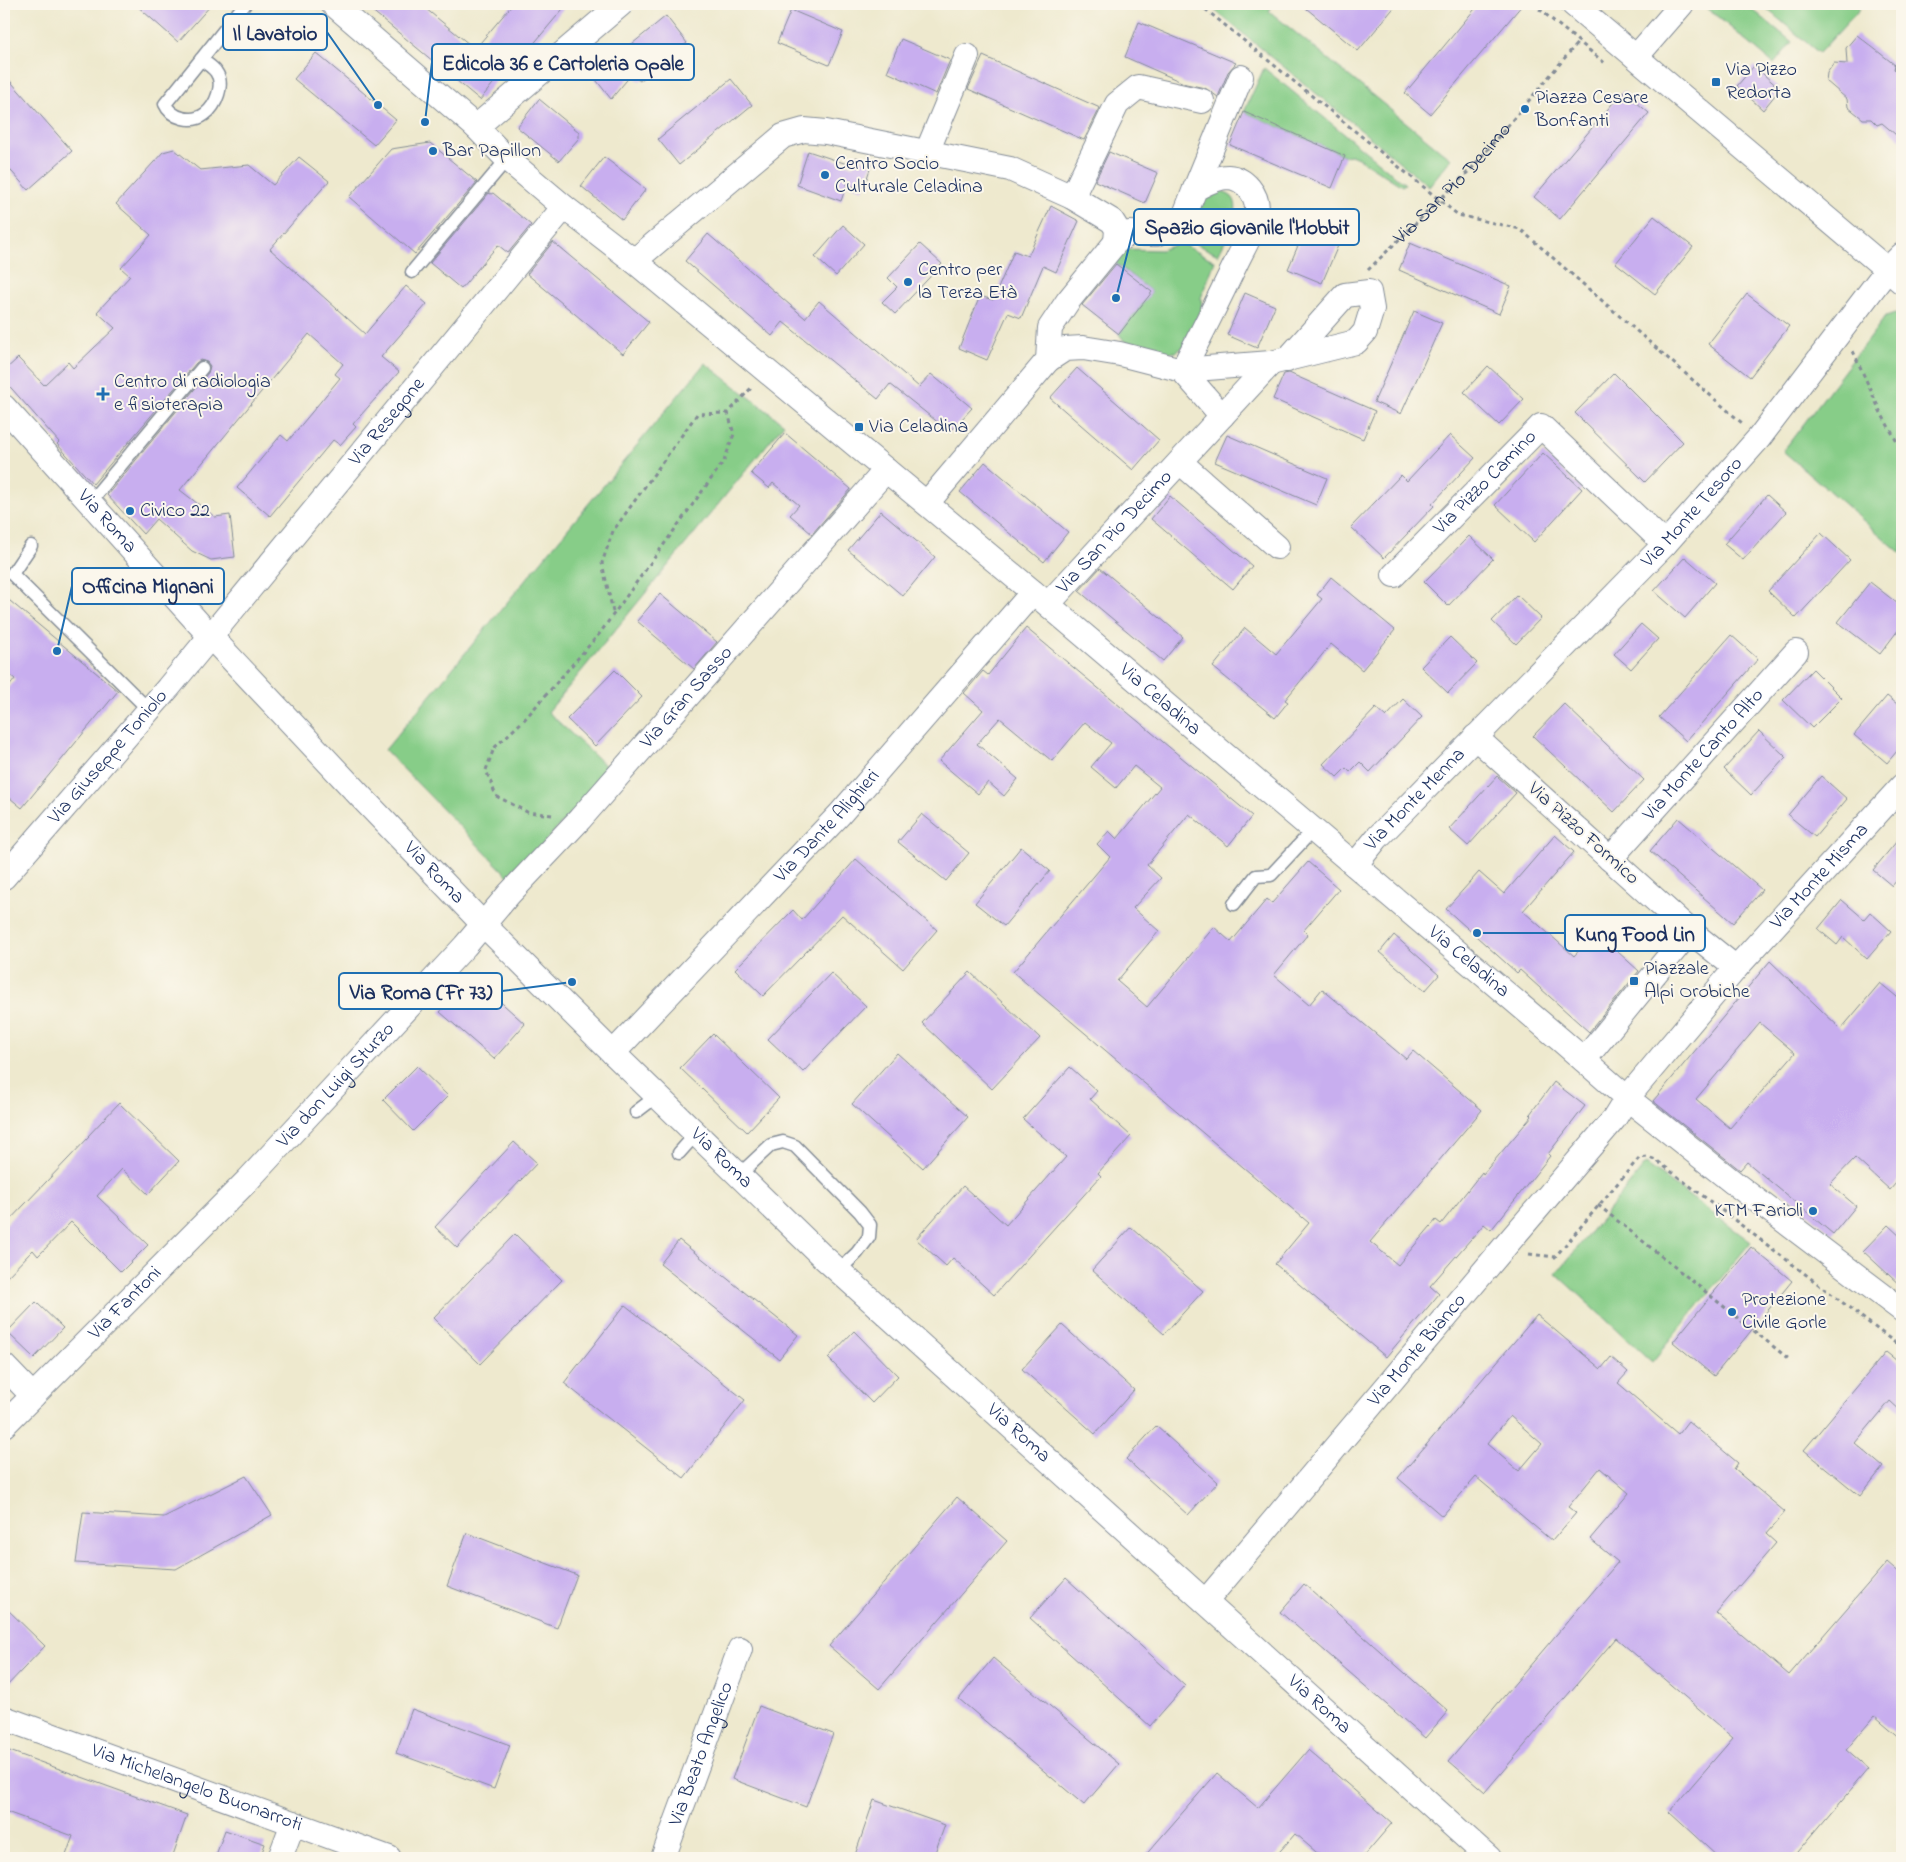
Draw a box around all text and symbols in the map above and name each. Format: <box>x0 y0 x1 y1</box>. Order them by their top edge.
callout: Il Lavatoio <box>223 14 327 50</box>
text: Il Lavatoio <box>233 20 318 50</box>
callout: Edicola 36 e Cartoleria Opale <box>432 44 694 80</box>
text: Edicola 36 e Cartoleria Opale <box>442 50 685 80</box>
place label: Via Pizzo Redorta <box>1725 56 1797 108</box>
marker: Via Pizzo Redorta <box>1710 76 1722 88</box>
place label: Piazza Cesare Bonfanti <box>1534 84 1648 136</box>
marker: Piazza Cesare Bonfanti <box>1519 103 1531 115</box>
street label: Via San Pio Decimo <box>1386 116 1519 252</box>
place label: Bar Papillon <box>442 137 541 166</box>
marker: Bar Papillon <box>427 145 439 157</box>
place label: Centro Socio Culturale Celadina <box>835 150 983 202</box>
marker: Centro Socio Culturale Celadina <box>819 169 831 181</box>
callout: Spazio Giovanile l'Hobbit <box>1134 209 1359 245</box>
text: Spazio Giovanile l'Hobbit <box>1144 214 1351 244</box>
place label: Centro per la Terza Età <box>918 256 1017 308</box>
marker: Centro per la Terza Età <box>902 276 914 288</box>
place label: Centro di radiologia e fisioterapia <box>114 368 271 420</box>
street label: Via Resegone <box>341 371 432 473</box>
marker: Centro di radiologia e fisioterapia <box>96 387 110 401</box>
place label: Via Celadina <box>868 413 968 442</box>
marker: Via Celadina <box>853 421 865 433</box>
street label: Via Pizzo Camino <box>1426 423 1544 542</box>
street label: Via Monte Tesoro <box>1634 451 1750 575</box>
street label: Via San Pio Decimo <box>1049 464 1179 601</box>
street label: Via Roma <box>70 482 144 560</box>
place label: Civico 22 <box>140 497 210 526</box>
marker: Civico 22 <box>124 505 136 517</box>
callout: Officina Mignani <box>72 568 224 604</box>
text: Officina Mignani <box>82 573 214 605</box>
street label: Via Gran Sasso <box>633 639 740 756</box>
street label: Via Celadina <box>1112 656 1207 743</box>
street label: Via Monte Canto Alto <box>1635 682 1771 828</box>
street label: Via Giuseppe Toniolo <box>41 683 175 832</box>
street label: Via Monte Menna <box>1357 741 1472 858</box>
street label: Via Dante Alighieri <box>767 763 887 890</box>
street label: Via Pizzo Formico <box>1520 775 1646 892</box>
street label: Via Monte Misma <box>1763 817 1876 937</box>
street label: Via Roma <box>396 834 471 911</box>
callout: Kung Food Lin <box>1565 915 1705 951</box>
street label: Via Celadina <box>1421 918 1516 1005</box>
text: Kung Food Lin <box>1575 921 1695 953</box>
place label: Piazzale Alpi Orobiche <box>1644 955 1750 1007</box>
callout: Via Roma (Fr 73) <box>339 973 502 1009</box>
marker: Piazzale Alpi Orobiche <box>1628 975 1640 987</box>
text: Via Roma (Fr 73) <box>349 979 493 1009</box>
street label: Via don Luigi Sturzo <box>269 1016 402 1155</box>
street label: Via Roma <box>683 1120 759 1196</box>
place label: KTM Farioli <box>1714 1197 1803 1226</box>
marker: KTM Farioli <box>1807 1205 1819 1217</box>
street label: Via Fantoni <box>81 1260 169 1347</box>
place label: Protezione Civile Gorle <box>1742 1286 1827 1338</box>
street label: Via Monte Bianco <box>1361 1287 1474 1414</box>
marker: Protezione Civile Gorle <box>1726 1306 1738 1318</box>
street label: Via Roma <box>979 1396 1057 1470</box>
street label: Via Roma <box>1280 1667 1358 1741</box>
street label: Via Beato Angelico <box>661 1678 741 1831</box>
street label: Via Michelangelo Buonarroti <box>86 1736 306 1840</box>

